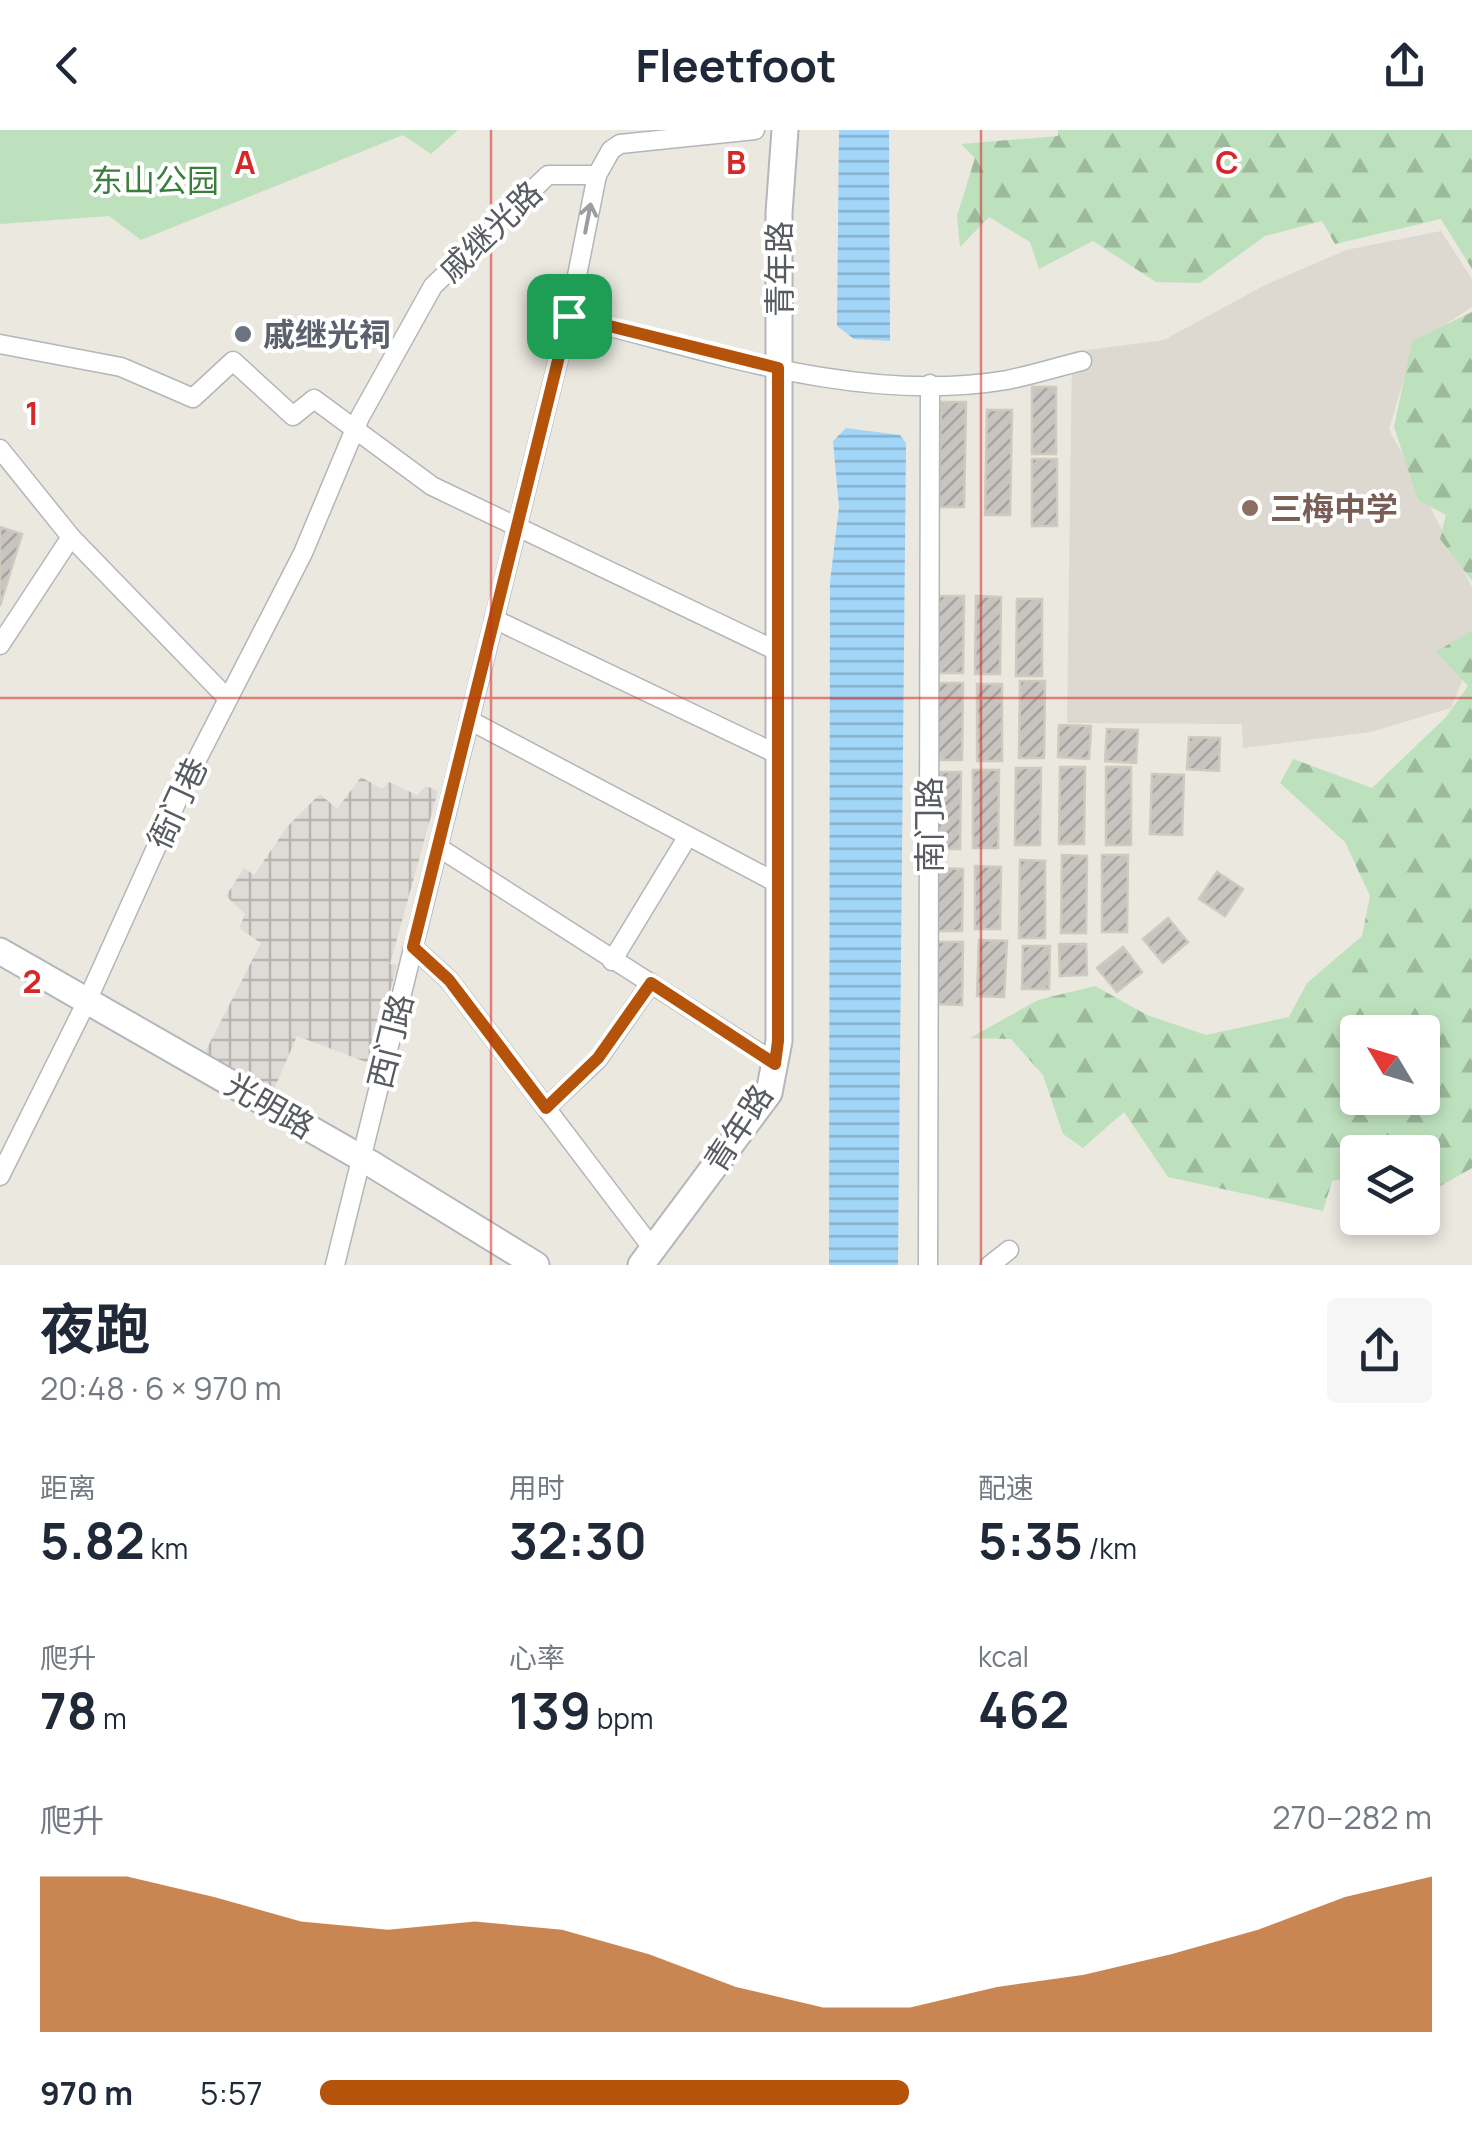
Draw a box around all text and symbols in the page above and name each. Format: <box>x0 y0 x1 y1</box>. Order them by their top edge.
text: Fleetfoot <box>635 34 837 96</box>
icon: back <box>40 38 95 93</box>
icon: share <box>1377 38 1432 93</box>
text: A <box>234 140 256 184</box>
text: B <box>726 140 746 184</box>
text: C <box>1215 140 1239 184</box>
park label: 东山公园 <box>91 158 219 202</box>
street label: 戚继光路 <box>429 171 551 291</box>
one-way arrow <box>580 203 599 235</box>
street label: 青年路 <box>757 221 801 317</box>
pin <box>527 274 612 359</box>
icon: arrive <box>542 289 597 344</box>
place label: 戚继光祠 <box>263 312 391 356</box>
marker: 戚继光祠 <box>232 323 254 345</box>
text: 1 <box>25 391 39 435</box>
place label: 三梅中学 <box>1270 486 1398 530</box>
marker: 三梅中学 <box>1239 497 1261 519</box>
street label: 衙门巷 <box>137 750 217 856</box>
street label: 南门路 <box>907 777 951 873</box>
text: 2 <box>22 959 42 1003</box>
street label: 西门路 <box>357 989 423 1093</box>
north arrow <box>1340 1015 1440 1115</box>
map controls <box>1340 1015 1440 1235</box>
street label: 光明路 <box>217 1062 323 1148</box>
street label: 青年路 <box>693 1076 783 1180</box>
button: layers <box>1340 1135 1440 1235</box>
text: 夜跑 <box>40 1290 150 1366</box>
button: share <box>1327 1298 1432 1403</box>
text: 20:48 · 6 × 970 m <box>40 1366 282 1410</box>
text: 距离 <box>40 1468 96 1506</box>
text: 用时 <box>509 1468 565 1506</box>
text: 配速 <box>978 1468 1034 1506</box>
text: 5.82 <box>40 1506 145 1574</box>
text: 32:30 <box>509 1506 647 1574</box>
text: 5:35 <box>978 1506 1083 1574</box>
text: km <box>145 1529 188 1567</box>
text: /km <box>1083 1529 1137 1567</box>
text: kcal <box>978 1637 1029 1675</box>
text: 爬升 <box>40 1638 96 1676</box>
text: 心率 <box>509 1638 565 1676</box>
text: 462 <box>978 1675 1069 1743</box>
text: 78 <box>40 1676 97 1744</box>
text: 139 <box>509 1676 591 1744</box>
text: m <box>97 1699 127 1737</box>
text: bpm <box>591 1699 654 1737</box>
text: 270–282 m <box>1272 1795 1432 1839</box>
text: 爬升 <box>40 1798 104 1842</box>
text: 970 m <box>40 2071 133 2115</box>
text: 5:57 <box>200 2071 263 2115</box>

